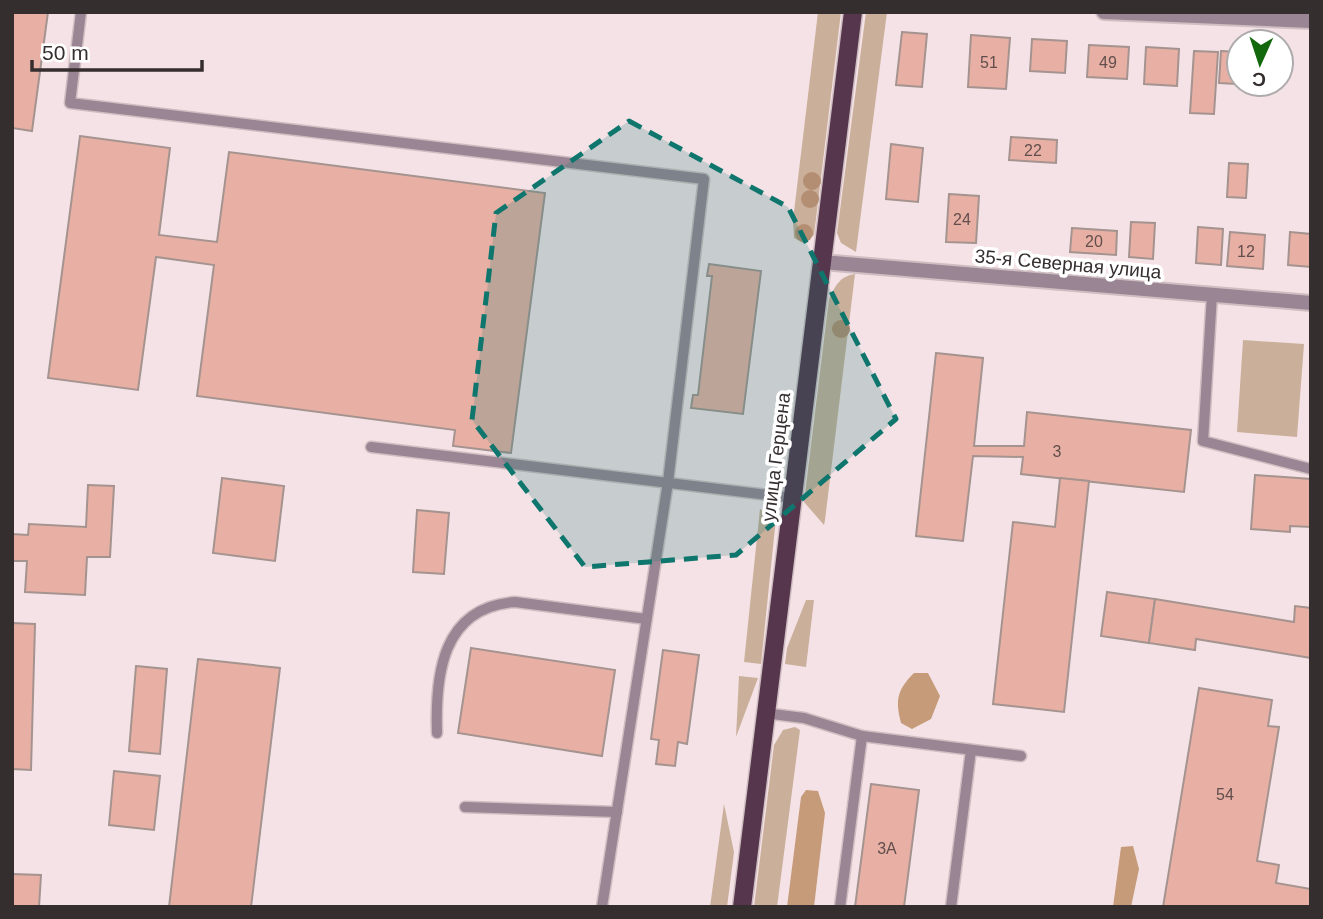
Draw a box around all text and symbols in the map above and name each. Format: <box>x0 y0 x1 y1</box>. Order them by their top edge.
scale bar <box>32 28 201 72</box>
north arrow <box>1225 28 1295 98</box>
text: 50 m <box>42 41 89 64</box>
house number: 51 <box>980 54 998 71</box>
house number: 49 <box>1099 54 1117 71</box>
text: С <box>1251 69 1267 90</box>
house number: 22 <box>1024 142 1042 159</box>
house number: 24 <box>953 211 971 228</box>
house number: 20 <box>1085 233 1103 250</box>
house number: 12 <box>1237 243 1255 260</box>
street label: 35-я Северная улица <box>974 245 1163 283</box>
street label: улица Герцена <box>758 391 794 523</box>
house number: 3 <box>1053 443 1062 460</box>
house number: 54 <box>1216 786 1234 803</box>
house number: 3А <box>877 840 897 857</box>

